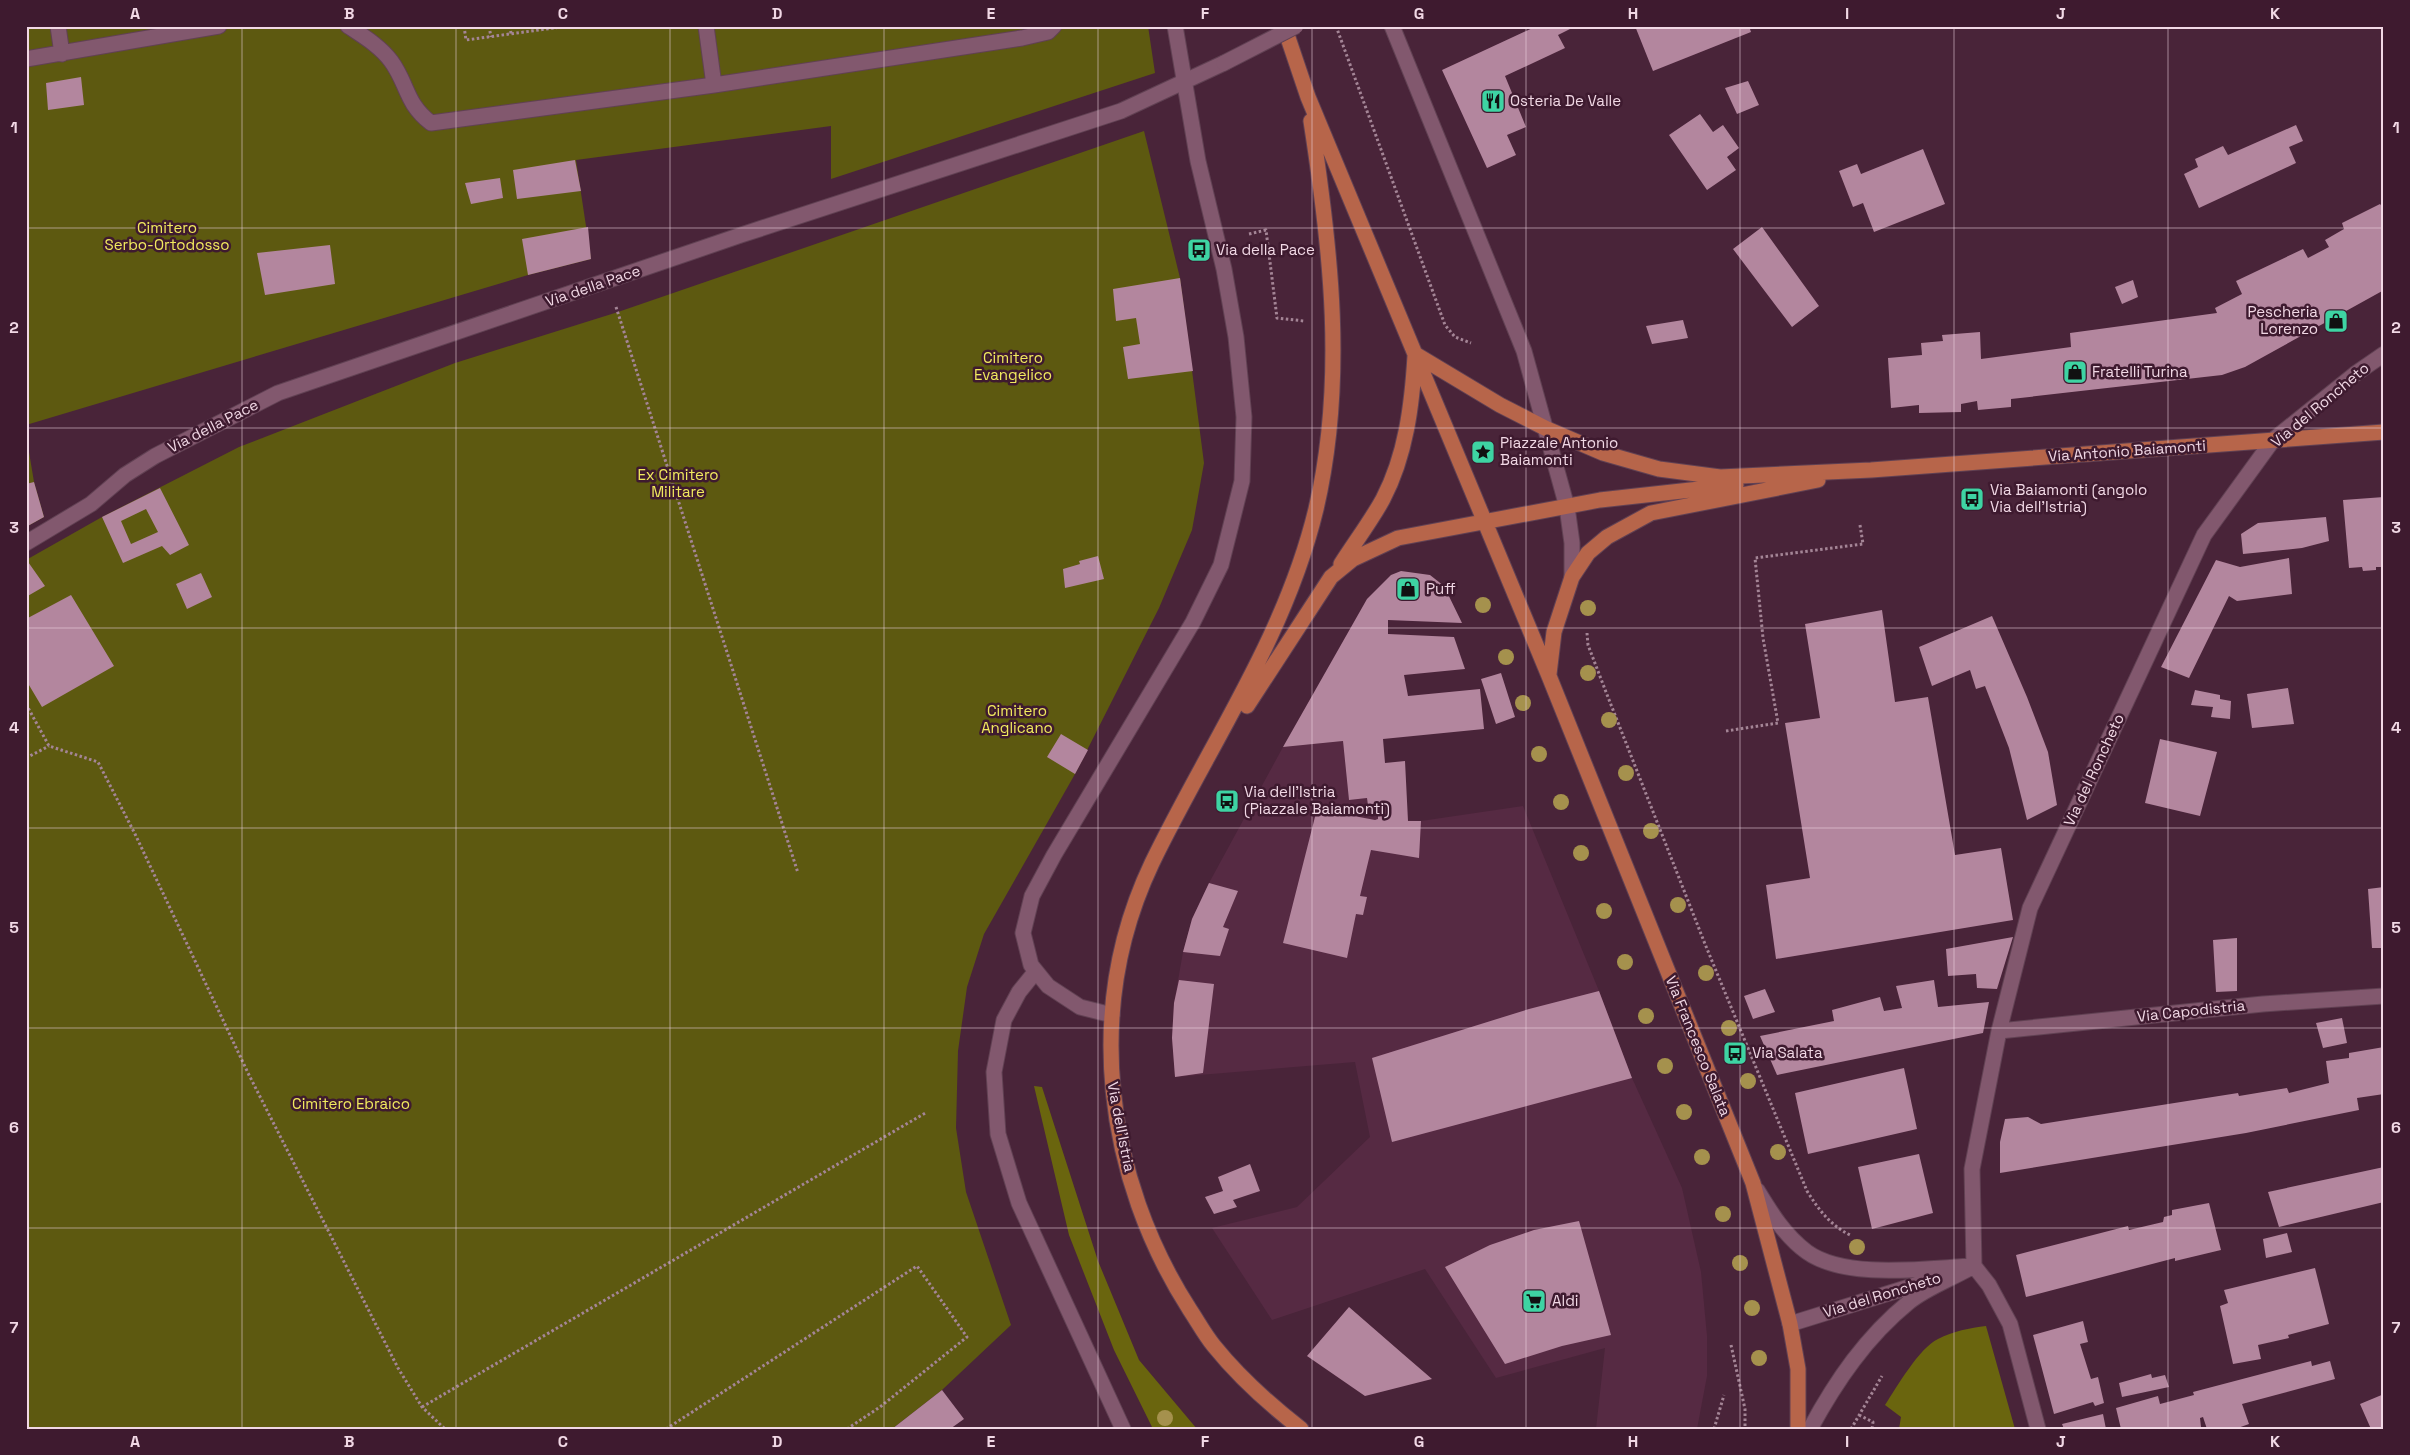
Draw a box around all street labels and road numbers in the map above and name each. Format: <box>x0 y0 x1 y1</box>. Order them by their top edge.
street label: Via della Pace <box>543 260 643 311</box>
street label: Via del Roncheto <box>2267 358 2373 451</box>
street label: Via della Pace <box>164 395 261 456</box>
street label: Via Antonio Baiamonti <box>2047 436 2207 465</box>
street label: Via del Roncheto <box>2059 710 2128 829</box>
street label: Via Francesco Salata <box>1662 973 1735 1119</box>
street label: Via Capodistria <box>2136 995 2246 1026</box>
street label: Via dell'Istria <box>1103 1080 1140 1174</box>
street label: Via del Roncheto <box>1821 1268 1943 1321</box>

